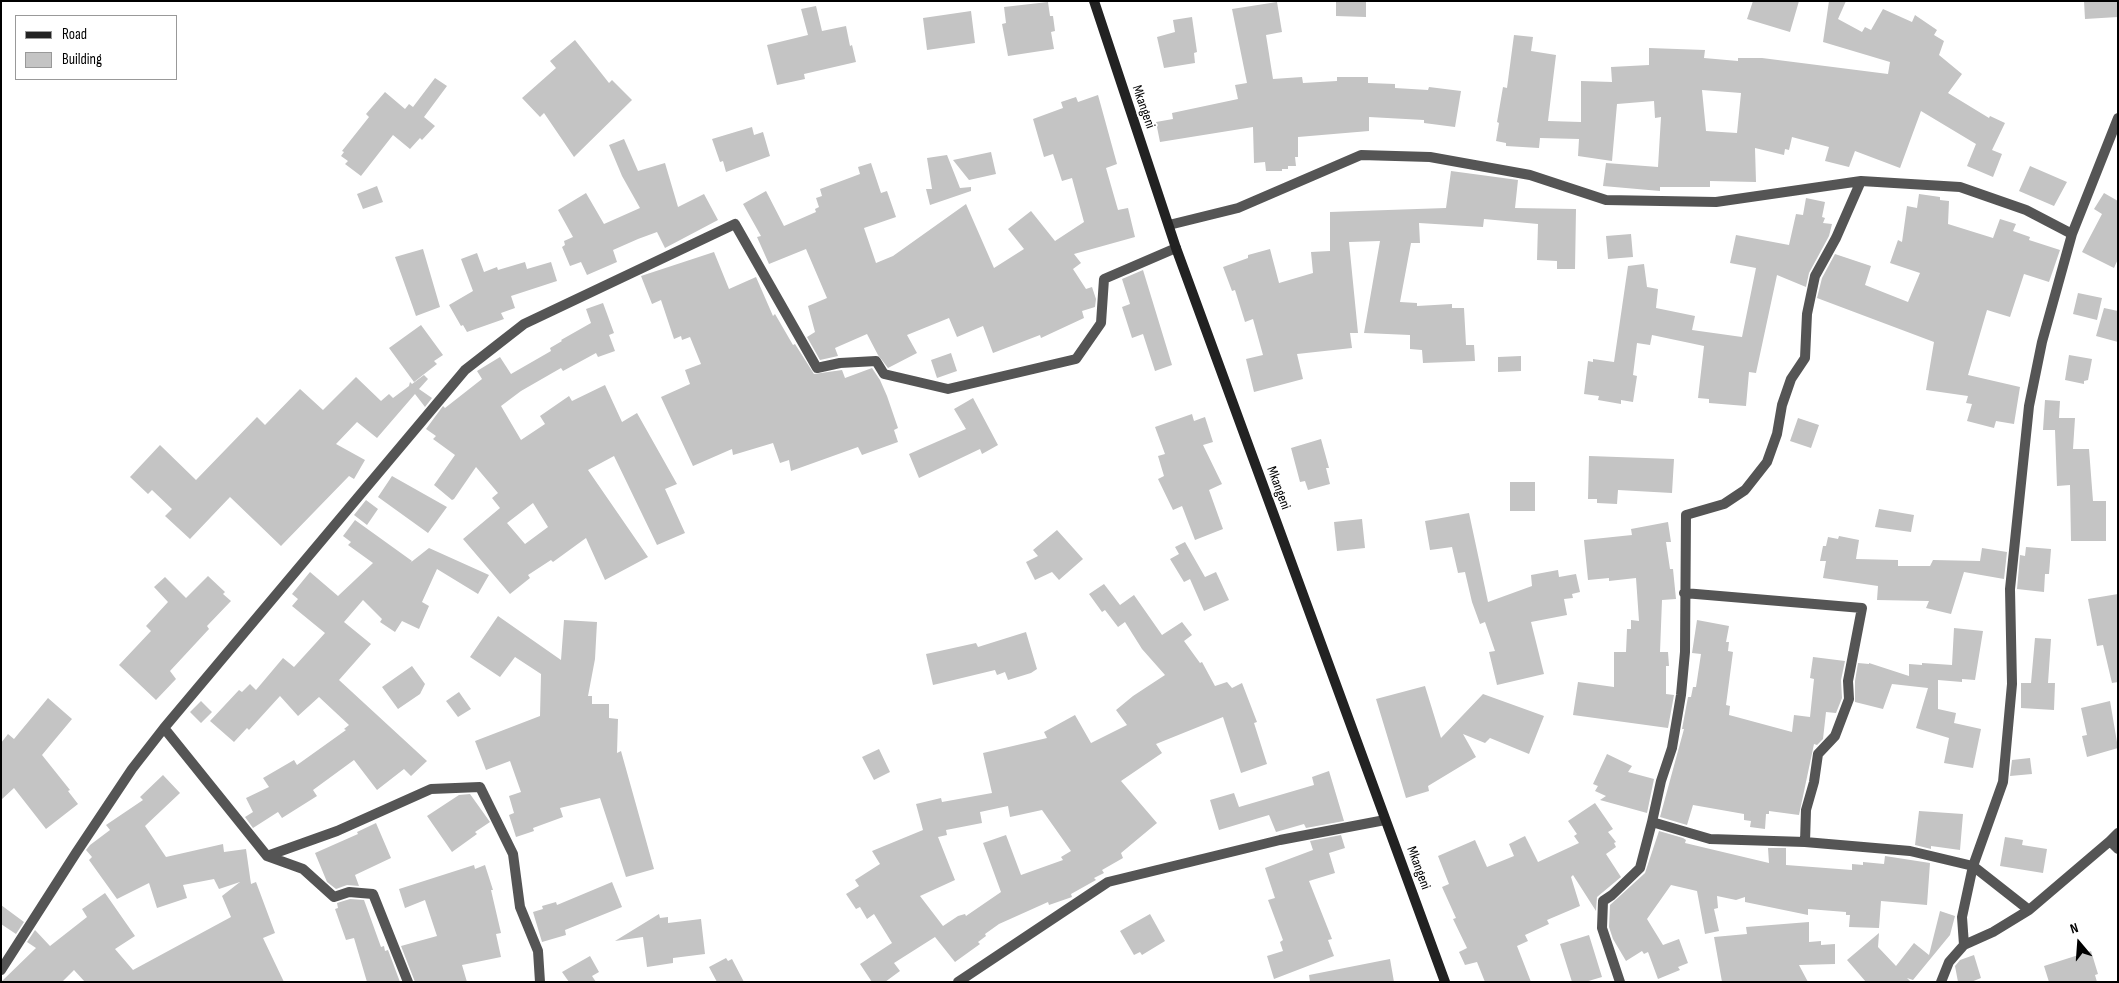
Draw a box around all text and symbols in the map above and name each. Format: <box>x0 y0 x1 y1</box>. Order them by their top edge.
legend <box>15 15 178 80</box>
text: Road <box>62 25 87 44</box>
text: Building <box>62 50 102 69</box>
street label: Mkangeni <box>1128 83 1158 131</box>
street label: Mkangeni <box>1262 464 1294 512</box>
street label: Mkangeni <box>1402 844 1434 892</box>
north arrow <box>2054 918 2104 968</box>
text: N <box>2068 919 2080 938</box>

